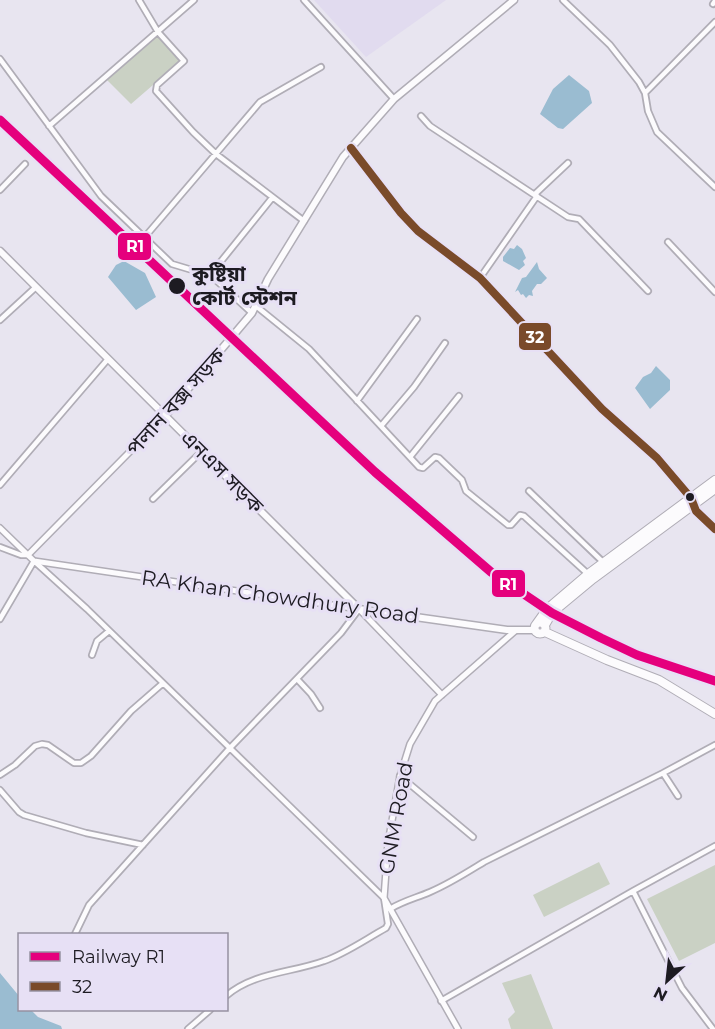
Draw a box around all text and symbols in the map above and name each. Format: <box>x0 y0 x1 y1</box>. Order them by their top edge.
line badge: R1 <box>117 232 152 261</box>
text: R1 <box>126 237 144 256</box>
place label: কুষ্টিয়া কোর্ট স্টেশন <box>191 261 298 310</box>
marker: কুষ্টিয়া কোর্ট স্টেশন <box>167 276 187 296</box>
line badge: 32 <box>518 322 552 351</box>
text: 32 <box>525 328 544 347</box>
street label: পলান বক্স সড়ক <box>121 342 231 461</box>
street label: এনএস সড়ক <box>176 425 270 519</box>
unlabelled marker <box>684 491 696 503</box>
street label: RA Khan Chowdhury Road <box>140 565 420 628</box>
line badge: R1 <box>491 569 526 598</box>
text: R1 <box>499 575 517 594</box>
street label: GNM Road <box>373 760 418 876</box>
legend <box>18 933 228 1011</box>
text: Railway R1 <box>72 946 165 968</box>
north arrow <box>637 951 697 1011</box>
text: 32 <box>72 976 92 998</box>
text: N <box>650 983 670 1005</box>

